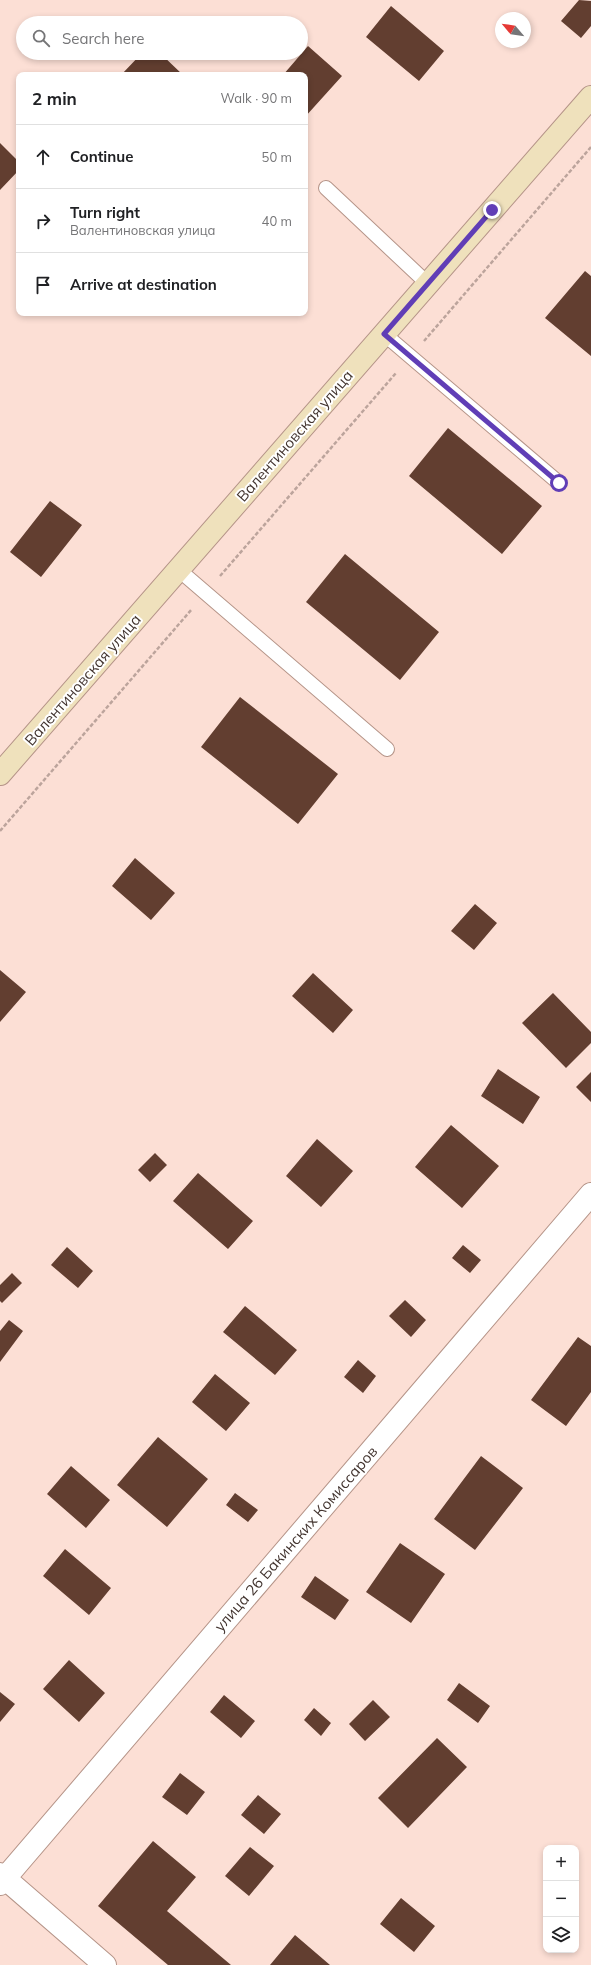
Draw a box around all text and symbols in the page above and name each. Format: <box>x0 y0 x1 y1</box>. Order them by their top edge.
north arrow <box>495 12 531 48</box>
search box <box>16 16 308 60</box>
icon: search <box>30 27 52 49</box>
text: Search here <box>62 29 144 48</box>
text: 2 min <box>32 88 77 109</box>
text: Walk · 90 m <box>221 90 292 106</box>
icon: ahead <box>32 146 54 168</box>
text: Continue <box>70 147 133 166</box>
text: 50 m <box>262 149 292 165</box>
route end <box>483 201 501 219</box>
text: Turn right <box>70 203 140 222</box>
icon: right <box>32 210 54 232</box>
text: 40 m <box>262 213 292 229</box>
text: Валентиновская улица <box>70 222 216 238</box>
icon: arrive <box>32 274 54 296</box>
text: Arrive at destination <box>70 275 217 294</box>
street label: Валентиновская улица <box>232 366 357 505</box>
route start <box>550 474 568 492</box>
street label: Валентиновская улица <box>20 610 145 749</box>
street label: улица 26 Бакинских Комиссаров <box>210 1442 381 1635</box>
map controls <box>543 1845 579 1953</box>
button: + <box>543 1845 579 1881</box>
button: − <box>543 1881 579 1917</box>
button: layers <box>543 1917 579 1953</box>

